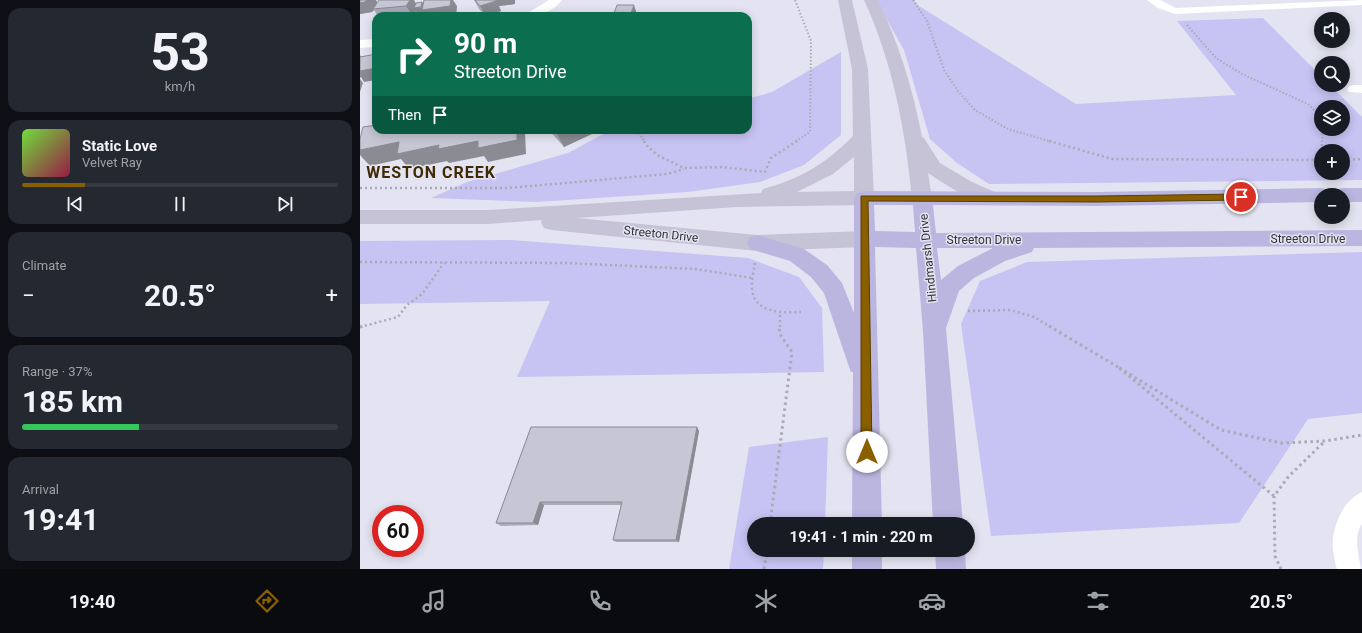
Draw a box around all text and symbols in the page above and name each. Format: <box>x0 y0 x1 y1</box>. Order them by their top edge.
map controls <box>1314 12 1350 224</box>
button: sound <box>1314 12 1350 48</box>
text: 53 <box>150 22 210 83</box>
text: 90 m <box>454 27 517 60</box>
icon: right <box>388 28 440 80</box>
button: search <box>1314 56 1350 92</box>
text: Streeton Drive <box>454 61 566 82</box>
text: km/h <box>165 79 195 94</box>
button: layers <box>1314 100 1350 136</box>
icon: arrive <box>429 104 451 126</box>
text: Then <box>388 106 421 124</box>
text: Static Love <box>82 137 157 155</box>
button: + <box>1314 144 1350 180</box>
text: Velvet Ray <box>82 155 142 170</box>
district label: WESTON CREEK <box>366 163 496 182</box>
pin <box>1224 180 1258 214</box>
icon: arrive <box>1230 186 1252 208</box>
button: − <box>1314 188 1350 224</box>
icon: previous <box>64 193 86 215</box>
icon: pause <box>169 193 191 215</box>
icon: next <box>274 193 296 215</box>
street label: Hindmarsh Drive <box>916 213 940 303</box>
street label: Streeton Drive <box>623 223 699 245</box>
street label: Streeton Drive <box>1271 232 1345 246</box>
street label: Streeton Drive <box>947 233 1021 247</box>
text: Climate <box>22 258 66 273</box>
text: 20.5° <box>144 278 216 313</box>
text: − <box>22 283 35 308</box>
text: + <box>326 283 338 308</box>
text: Range · 37% <box>22 364 92 379</box>
text: 185 km <box>22 384 123 419</box>
position arrow <box>846 431 888 473</box>
text: Arrival <box>22 482 59 497</box>
text: 19:41 <box>22 502 99 537</box>
speed limit sign: 60 <box>372 505 424 557</box>
text: 19:41 · 1 min · 220 m <box>790 528 932 546</box>
icon: directions <box>253 587 281 615</box>
icon: music <box>420 587 448 615</box>
icon: phone <box>586 587 614 615</box>
icon: climate <box>752 587 780 615</box>
icon: car <box>918 587 946 615</box>
icon: filters <box>1084 587 1112 615</box>
text: 19:40 <box>69 591 115 612</box>
text: 20.5° <box>1250 591 1293 612</box>

